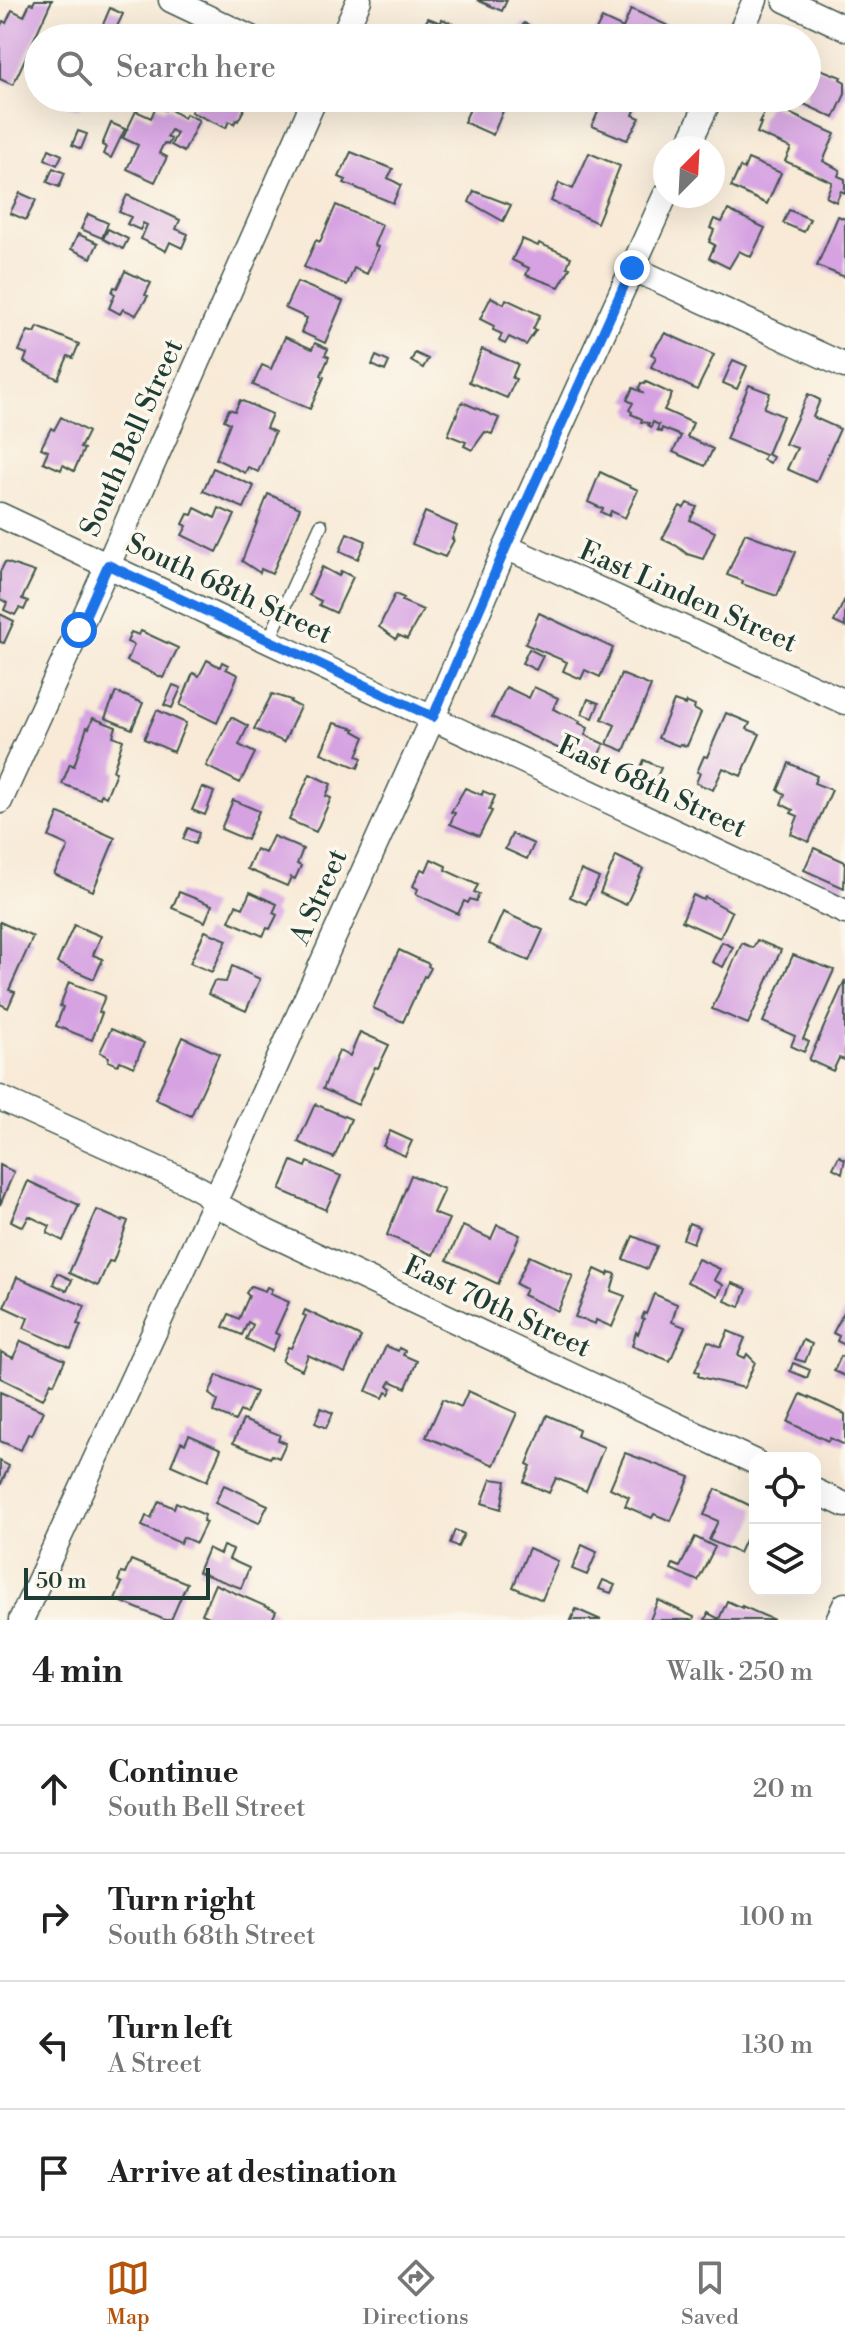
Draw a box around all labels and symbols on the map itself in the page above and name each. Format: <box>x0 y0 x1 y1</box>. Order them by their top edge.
north arrow <box>653 136 725 208</box>
route end <box>614 250 650 286</box>
street label: South Bell Street <box>73 334 191 542</box>
street label: South 68th Street <box>120 526 338 652</box>
street label: East Linden Street <box>574 533 802 661</box>
route start <box>61 612 97 648</box>
street label: East 68th Street <box>552 728 752 846</box>
street label: A Street <box>282 844 356 951</box>
street label: East 70th Street <box>398 1248 596 1366</box>
scale bar <box>24 1564 210 1600</box>

